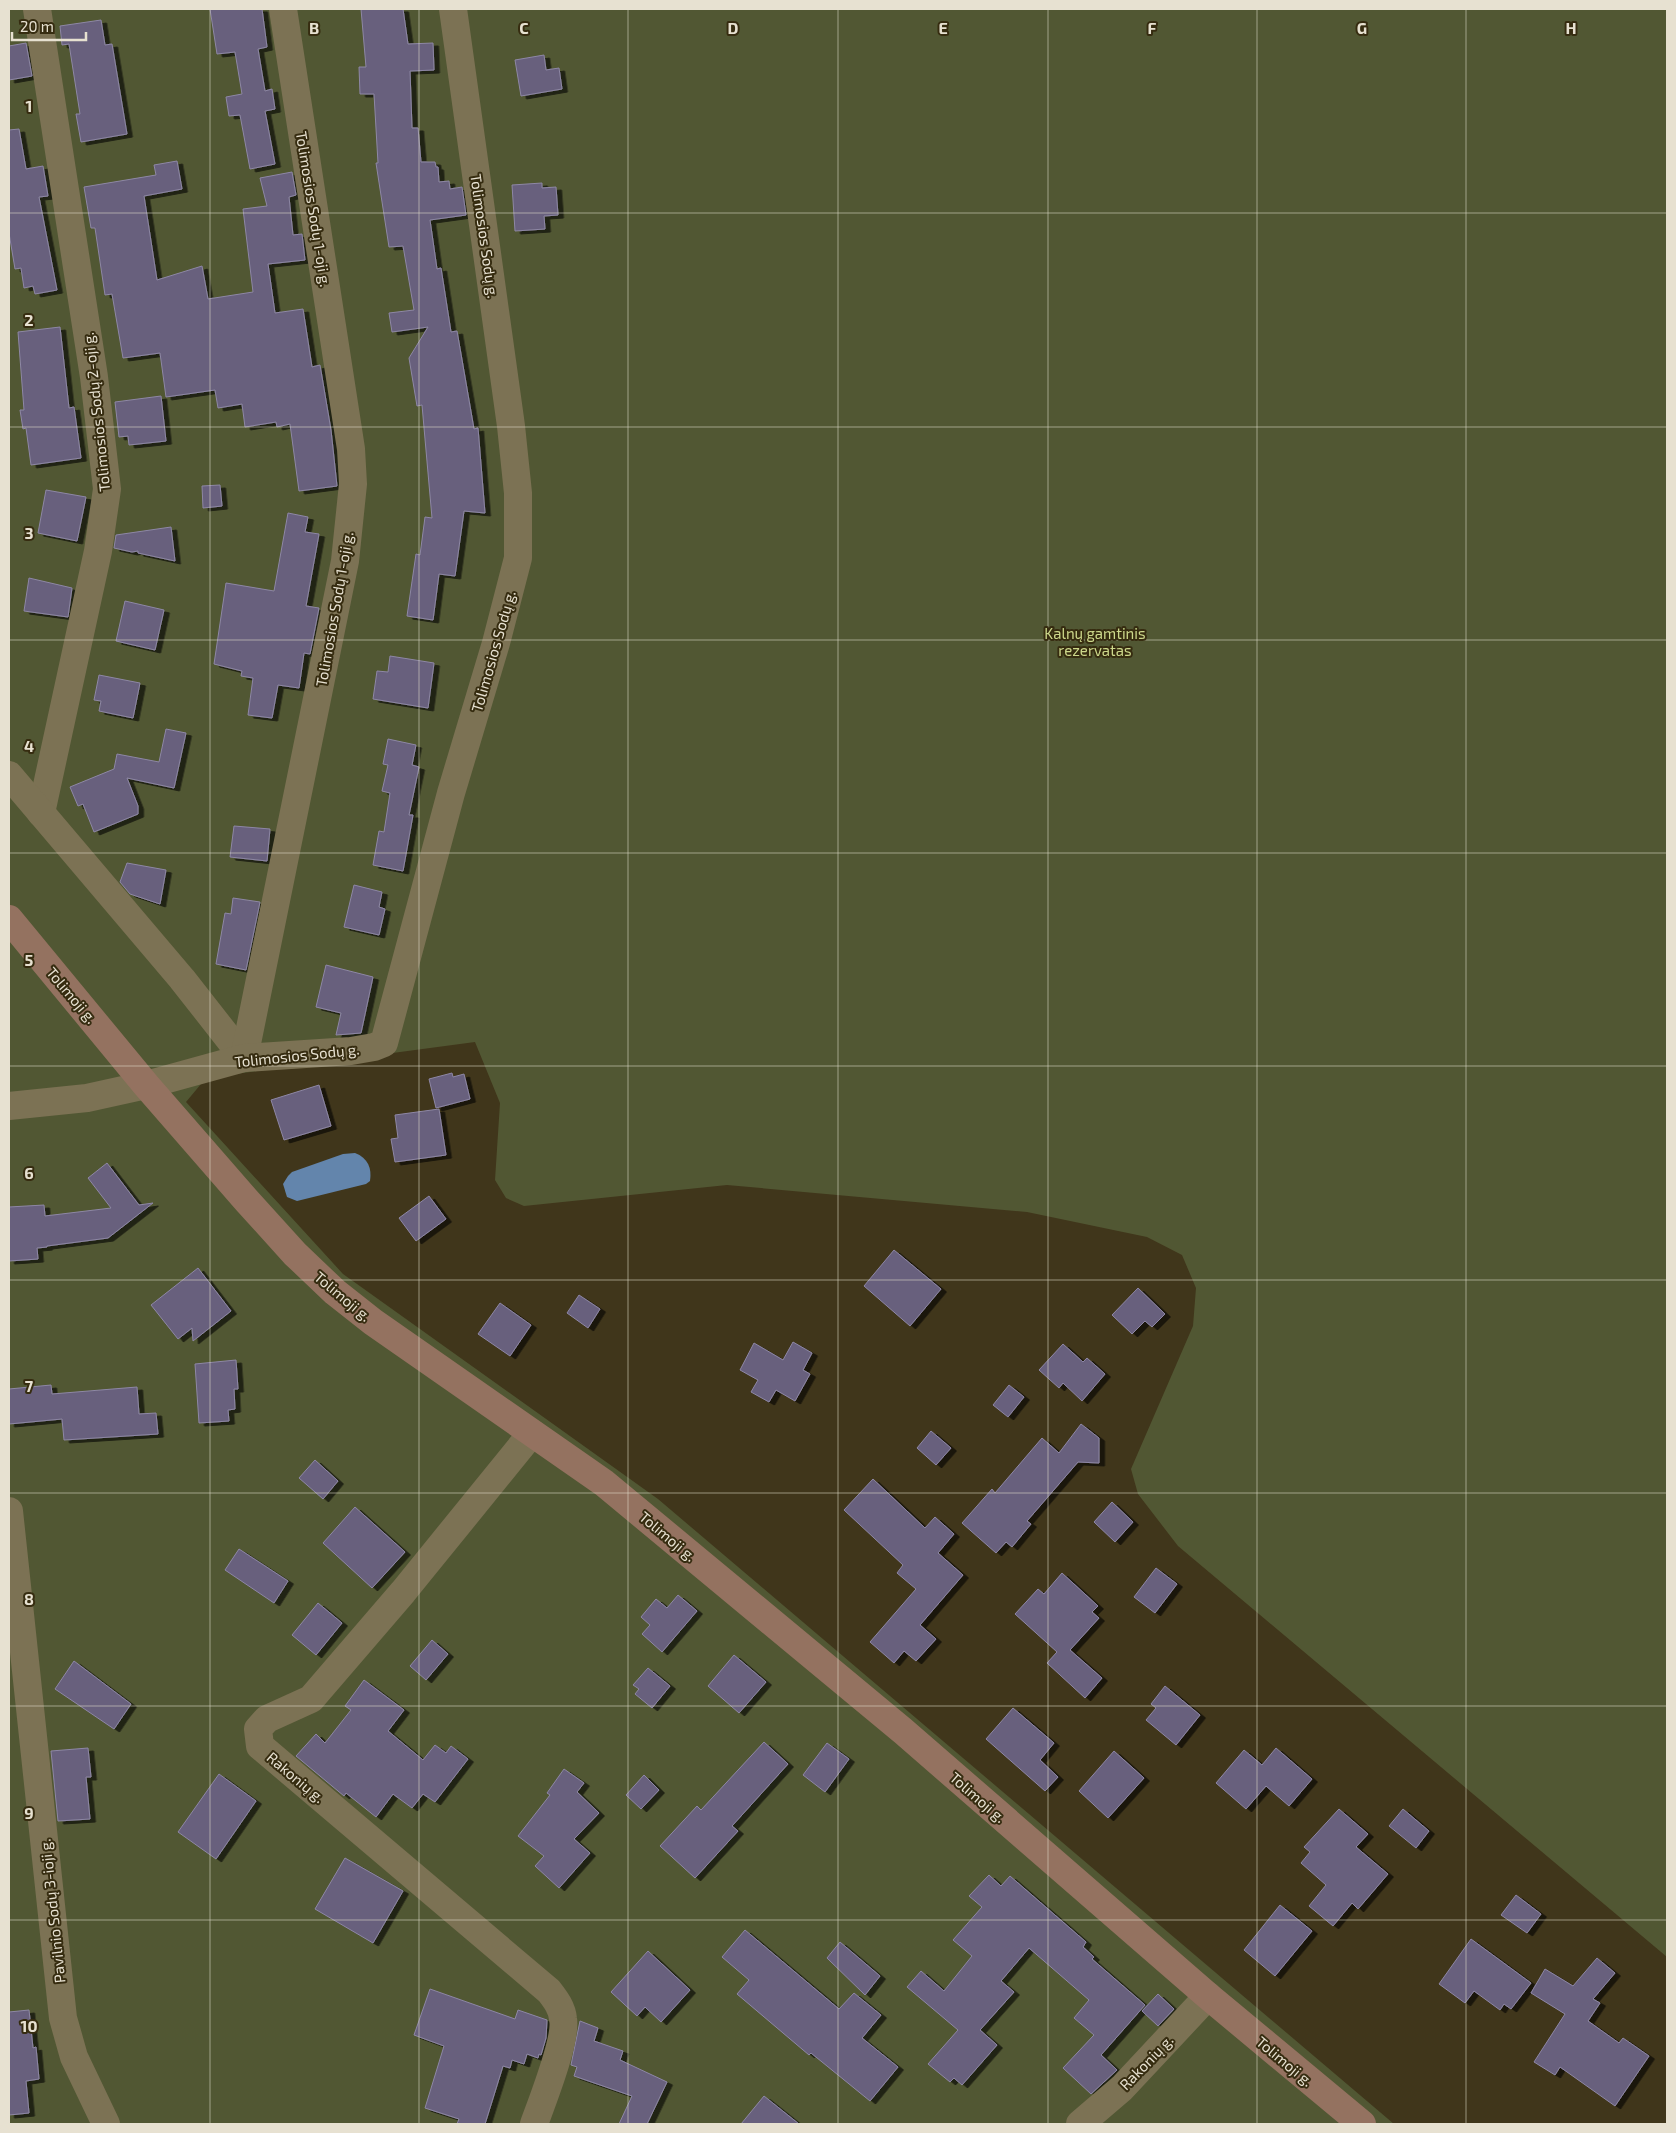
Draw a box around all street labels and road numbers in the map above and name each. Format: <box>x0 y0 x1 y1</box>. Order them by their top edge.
street label: Tolimosios Sodų 1-oji g. <box>292 130 335 288</box>
street label: Tolimosios Sodų g. <box>467 173 503 299</box>
street label: Tolimosios Sodų 2-oji g. <box>79 331 114 492</box>
street label: Tolimosios Sodų 1-oji g. <box>311 530 358 688</box>
street label: Tolimosios Sodų g. <box>467 588 519 714</box>
street label: Tolimoji g. <box>42 963 101 1027</box>
street label: Tolimosios Sodų g. <box>234 1039 360 1071</box>
street label: Tolimoji g. <box>311 1267 375 1326</box>
street label: Tolimoji g. <box>636 1507 700 1566</box>
street label: Rakonių g. <box>264 1748 328 1806</box>
street label: Tolimoji g. <box>946 1768 1010 1827</box>
street label: Pavilnio Sodų 3-ioji g. <box>35 1838 70 1984</box>
street label: Rakonių g. <box>1115 2031 1177 2093</box>
street label: Tolimoji g. <box>1253 2032 1317 2091</box>

